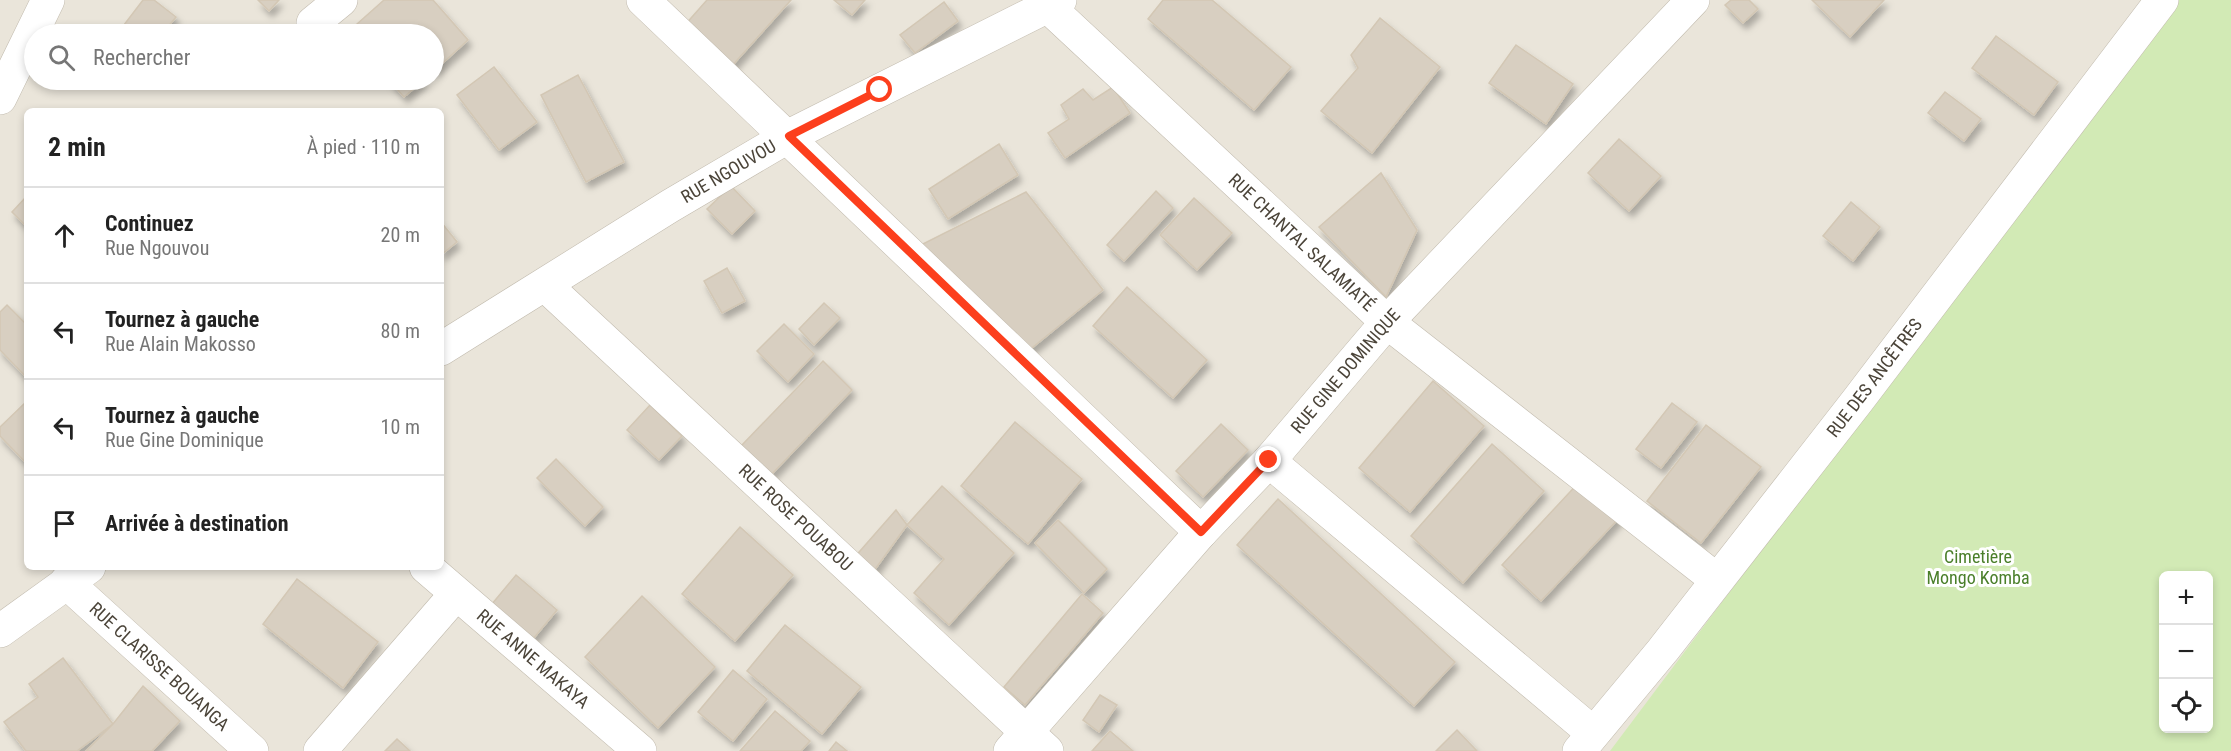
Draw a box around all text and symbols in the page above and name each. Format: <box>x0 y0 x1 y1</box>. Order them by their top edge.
search box <box>24 24 444 90</box>
icon: search <box>45 41 78 74</box>
text: Rechercher <box>93 45 190 70</box>
route start <box>866 76 892 102</box>
text: 2 min <box>48 132 106 162</box>
text: À pied · 110 m <box>307 135 420 159</box>
street label: RUE NGOUVOU <box>677 135 780 207</box>
street label: RUE CHANTAL SALAMIATÉ <box>1224 169 1379 315</box>
text: Continuez <box>105 211 194 236</box>
icon: ahead <box>48 219 81 252</box>
text: 20 m <box>381 223 420 247</box>
text: Rue Ngouvou <box>105 236 209 260</box>
street label: RUE GINE DOMINIQUE <box>1286 304 1404 437</box>
text: Tournez à gauche <box>105 307 259 332</box>
street label: RUE DES ANCÊTRES <box>1822 314 1926 441</box>
icon: left <box>48 315 81 348</box>
text: 80 m <box>381 319 420 343</box>
text: Rue Alain Makosso <box>105 332 256 356</box>
text: Tournez à gauche <box>105 403 259 428</box>
icon: left <box>48 411 81 444</box>
text: 10 m <box>381 415 420 439</box>
text: Rue Gine Dominique <box>105 428 264 452</box>
route end <box>1255 446 1281 472</box>
street label: RUE ROSE POUABOU <box>735 459 857 575</box>
icon: arrive <box>48 507 81 540</box>
text: Arrivée à destination <box>105 511 289 536</box>
park label: Cimetière Mongo Komba <box>1926 546 2030 588</box>
map controls <box>2159 571 2213 733</box>
button: + <box>2159 571 2213 625</box>
street label: RUE CLARISSE BOUANGA <box>86 598 234 735</box>
street label: RUE ANNE MAKAYA <box>473 605 594 713</box>
button: − <box>2159 625 2213 679</box>
button: locate <box>2159 679 2213 733</box>

